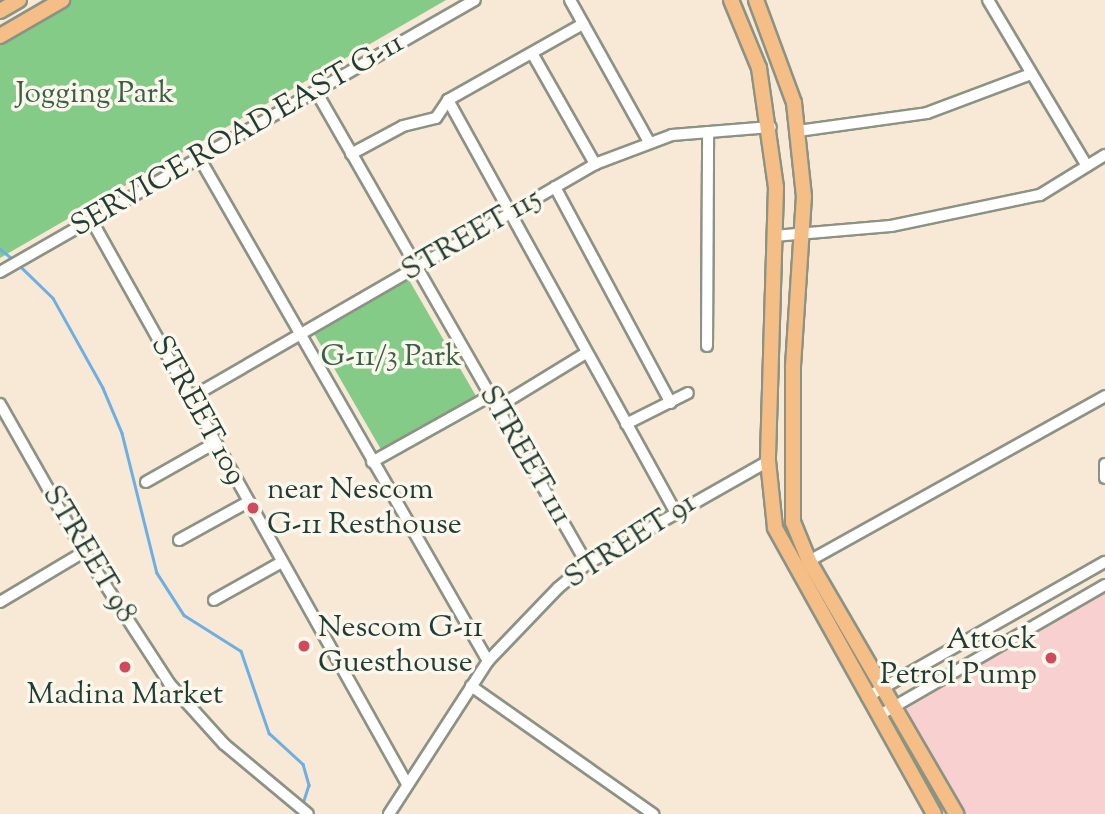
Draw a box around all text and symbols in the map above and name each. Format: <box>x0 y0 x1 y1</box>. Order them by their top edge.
street label: SERVICE ROAD EAST G-11 <box>65 26 411 246</box>
park label: Jogging Park <box>16 77 174 113</box>
street label: STREET 115 <box>396 182 548 290</box>
street label: STREET 109 <box>141 330 253 492</box>
park label: G-11/3 Park <box>320 340 462 376</box>
street label: STREET 111 <box>470 380 578 532</box>
place label: near Nescom G-11 Resthouse <box>267 473 462 544</box>
street label: STREET 98 <box>33 480 143 630</box>
street label: STREET 91 <box>559 486 703 598</box>
marker: near Nescom G-11 Resthouse <box>245 500 261 516</box>
place label: Nescom G-11 Guesthouse <box>318 611 483 682</box>
place label: Attock Petrol Pump <box>880 623 1037 694</box>
marker: Nescom G-11 Guesthouse <box>296 638 312 654</box>
marker: Attock Petrol Pump <box>1043 650 1059 666</box>
marker: Madina Market <box>117 659 133 675</box>
place label: Madina Market <box>27 678 223 714</box>

